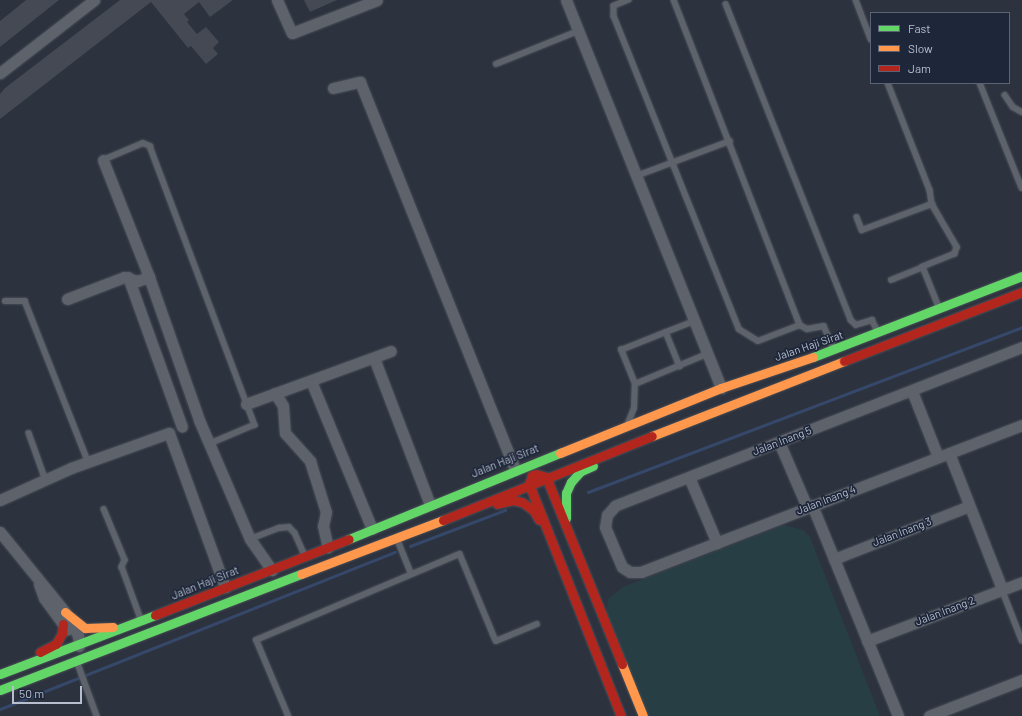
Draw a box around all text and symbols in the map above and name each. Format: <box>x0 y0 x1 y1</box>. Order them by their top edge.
legend <box>870 12 1010 84</box>
text: Fast <box>908 21 931 35</box>
text: Slow <box>908 41 933 55</box>
text: Jam <box>908 61 931 75</box>
street label: Jalan Haji Sirat <box>773 328 845 364</box>
street label: Jalan Inang 5 <box>751 424 813 458</box>
street label: Jalan Haji Sirat <box>469 441 541 481</box>
street label: Jalan Inang 4 <box>794 483 858 517</box>
street label: Jalan Inang 3 <box>871 515 933 549</box>
street label: Jalan Haji Sirat <box>169 563 241 603</box>
street label: Jalan Inang 2 <box>913 594 977 628</box>
scale bar <box>14 678 84 704</box>
text: 50 m <box>19 686 44 700</box>

